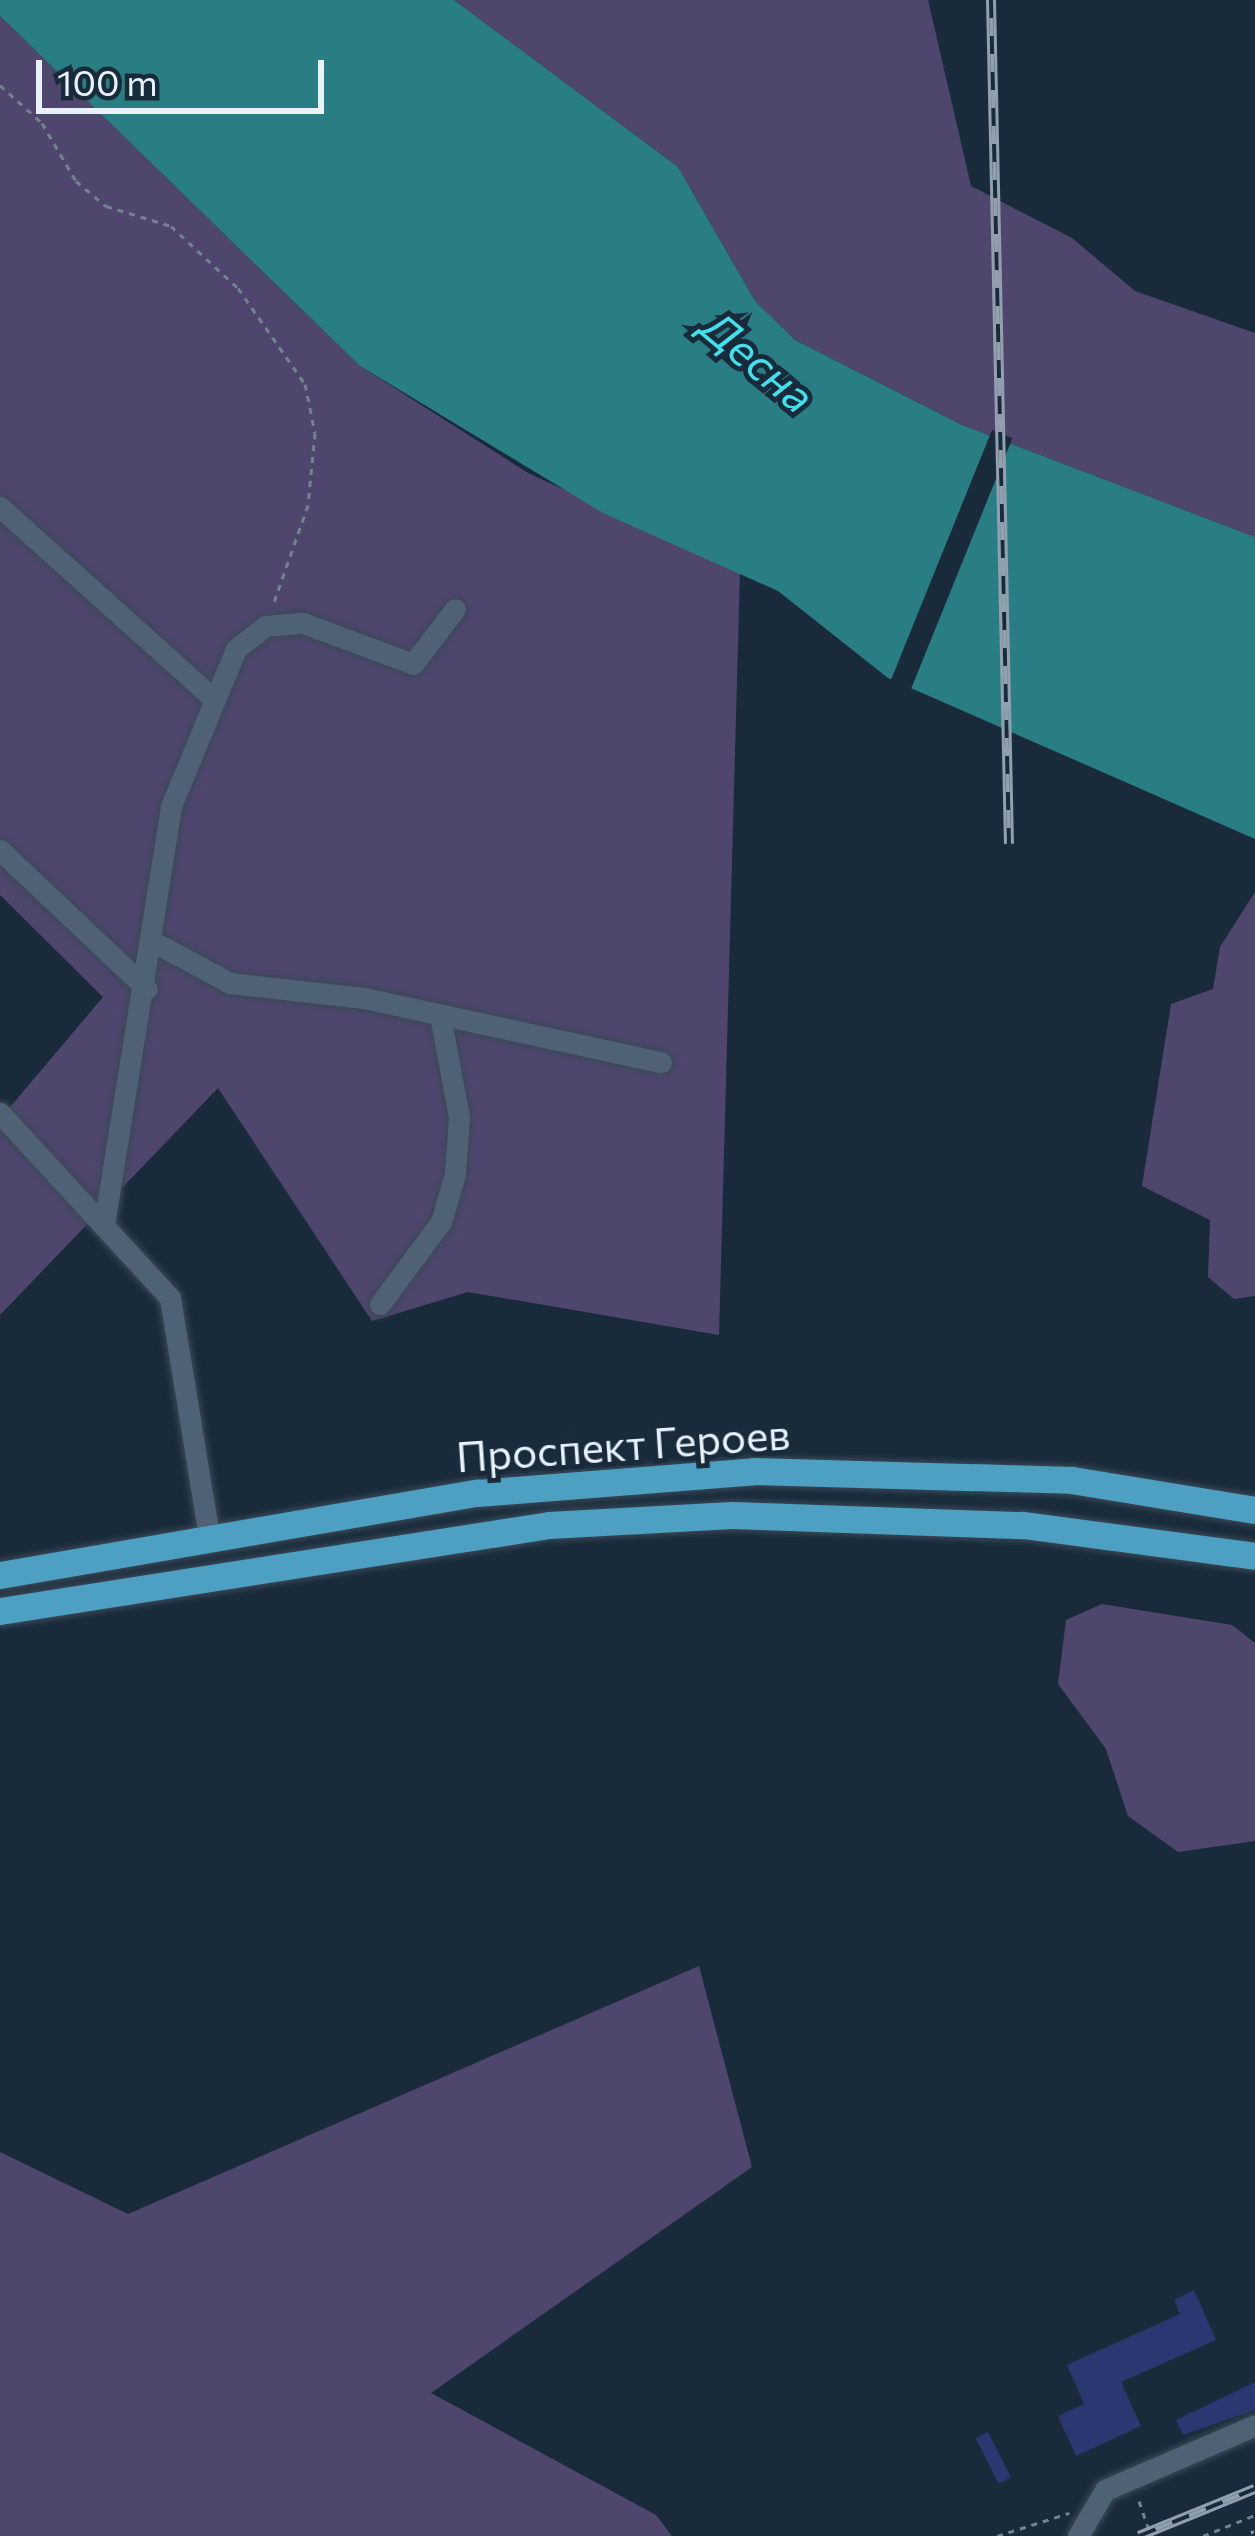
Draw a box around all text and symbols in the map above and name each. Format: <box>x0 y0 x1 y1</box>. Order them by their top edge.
scale bar <box>42 36 330 110</box>
text: 100 m <box>57 59 158 103</box>
water label: Десна <box>692 297 826 423</box>
street label: Проспект Героев <box>454 1407 792 1481</box>

